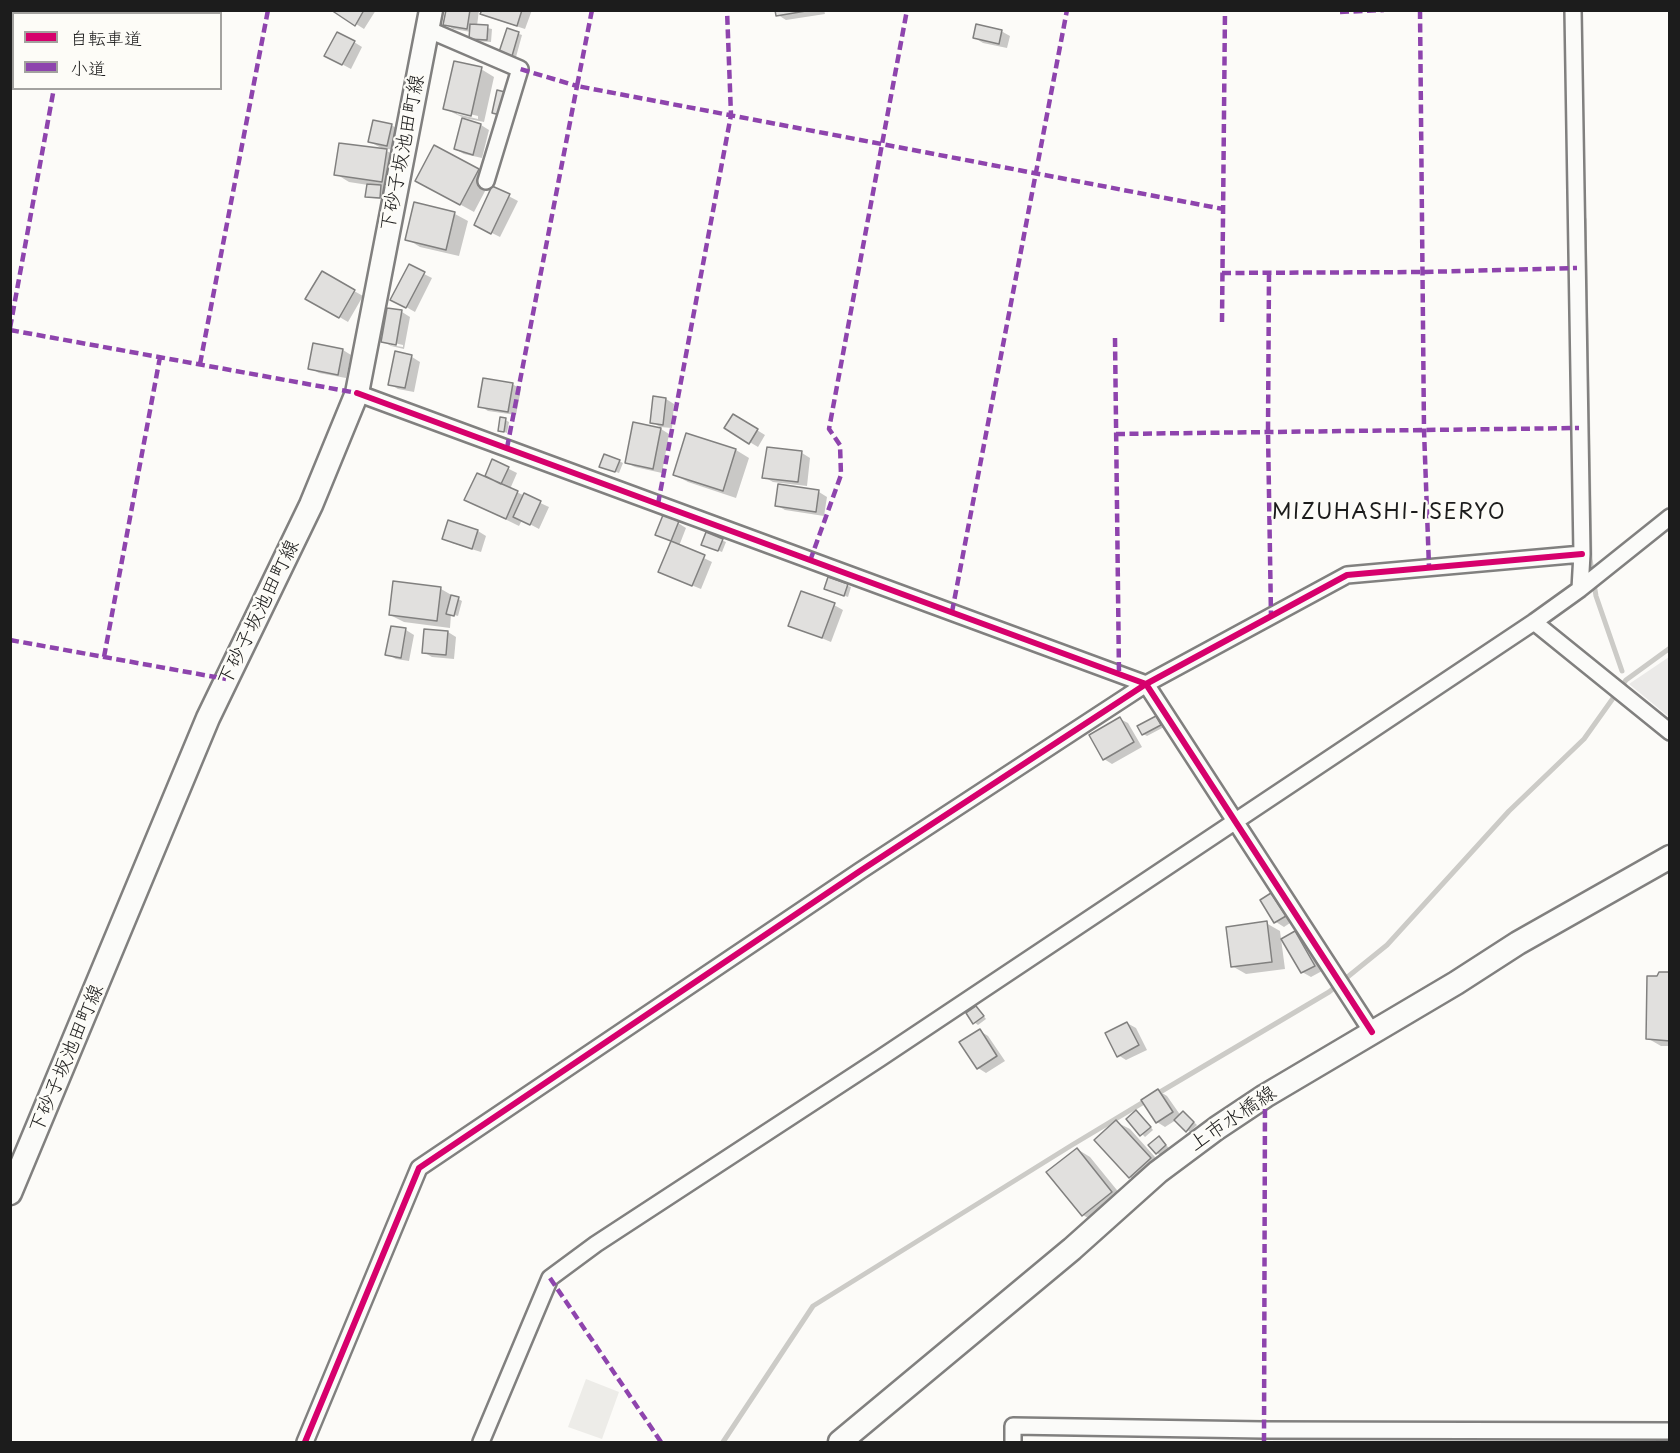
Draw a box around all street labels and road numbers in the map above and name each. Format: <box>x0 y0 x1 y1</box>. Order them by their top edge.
street label: 下砂子坂池田町線 <box>376 72 430 234</box>
street label: 下砂子坂池田町線 <box>213 536 305 690</box>
street label: 下砂子坂池田町線 <box>25 981 109 1137</box>
street label: 上市水橋線 <box>1185 1081 1281 1157</box>

